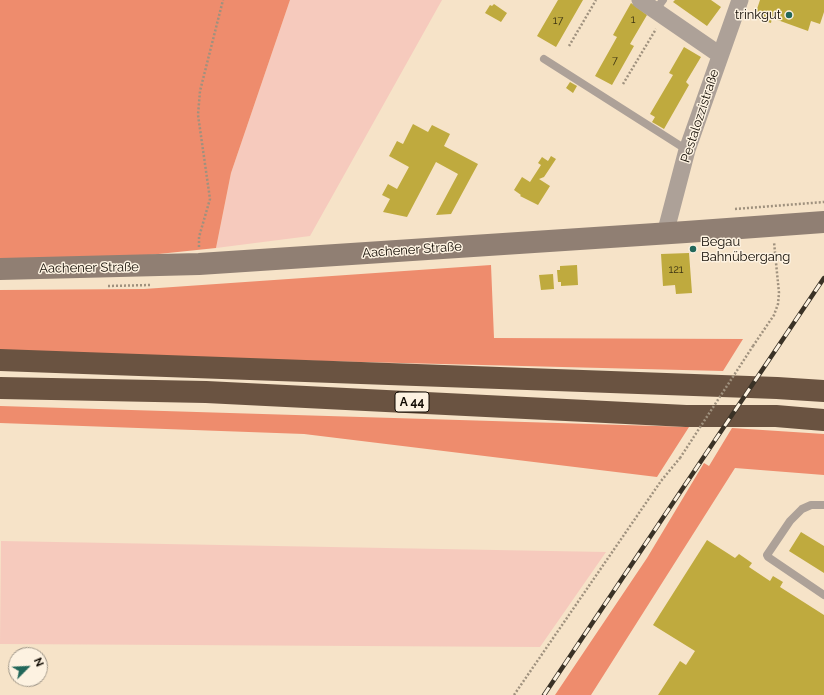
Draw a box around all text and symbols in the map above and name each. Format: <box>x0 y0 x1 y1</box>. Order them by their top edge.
place label: trinkgut <box>735 7 781 23</box>
marker: trinkgut <box>784 10 794 20</box>
house number: 1 <box>631 13 635 27</box>
house number: 17 <box>553 14 563 28</box>
house number: 7 <box>612 54 618 68</box>
street label: Pestalozzistraße <box>678 67 722 165</box>
place label: Begau Bahnübergang <box>701 234 790 265</box>
street label: Aachener Straße <box>362 239 462 261</box>
marker: Begau Bahnübergang <box>688 244 698 254</box>
street label: Aachener Straße <box>39 259 139 277</box>
house number: 121 <box>668 263 684 277</box>
road number: A 44 <box>395 392 429 412</box>
north arrow <box>8 647 48 687</box>
text: N <box>31 656 46 669</box>

